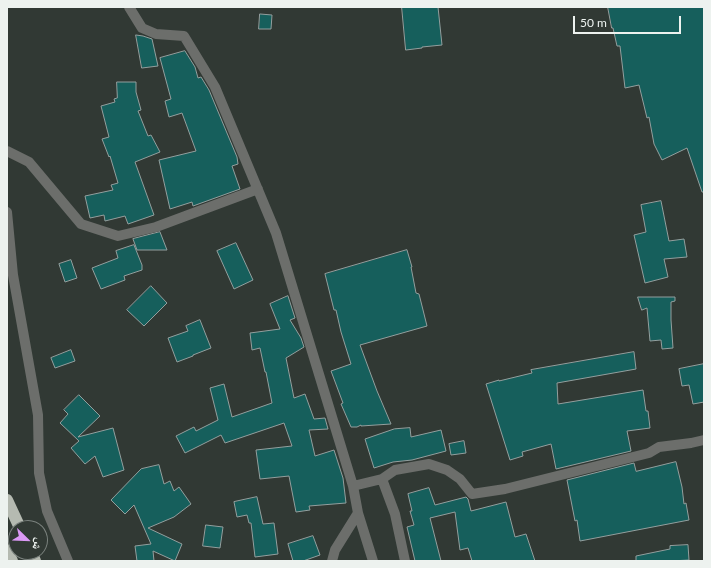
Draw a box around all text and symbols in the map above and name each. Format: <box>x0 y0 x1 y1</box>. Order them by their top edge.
scale bar <box>575 8 683 34</box>
text: 50 m <box>580 15 607 30</box>
north arrow <box>8 520 48 560</box>
text: ش <box>30 537 47 552</box>

